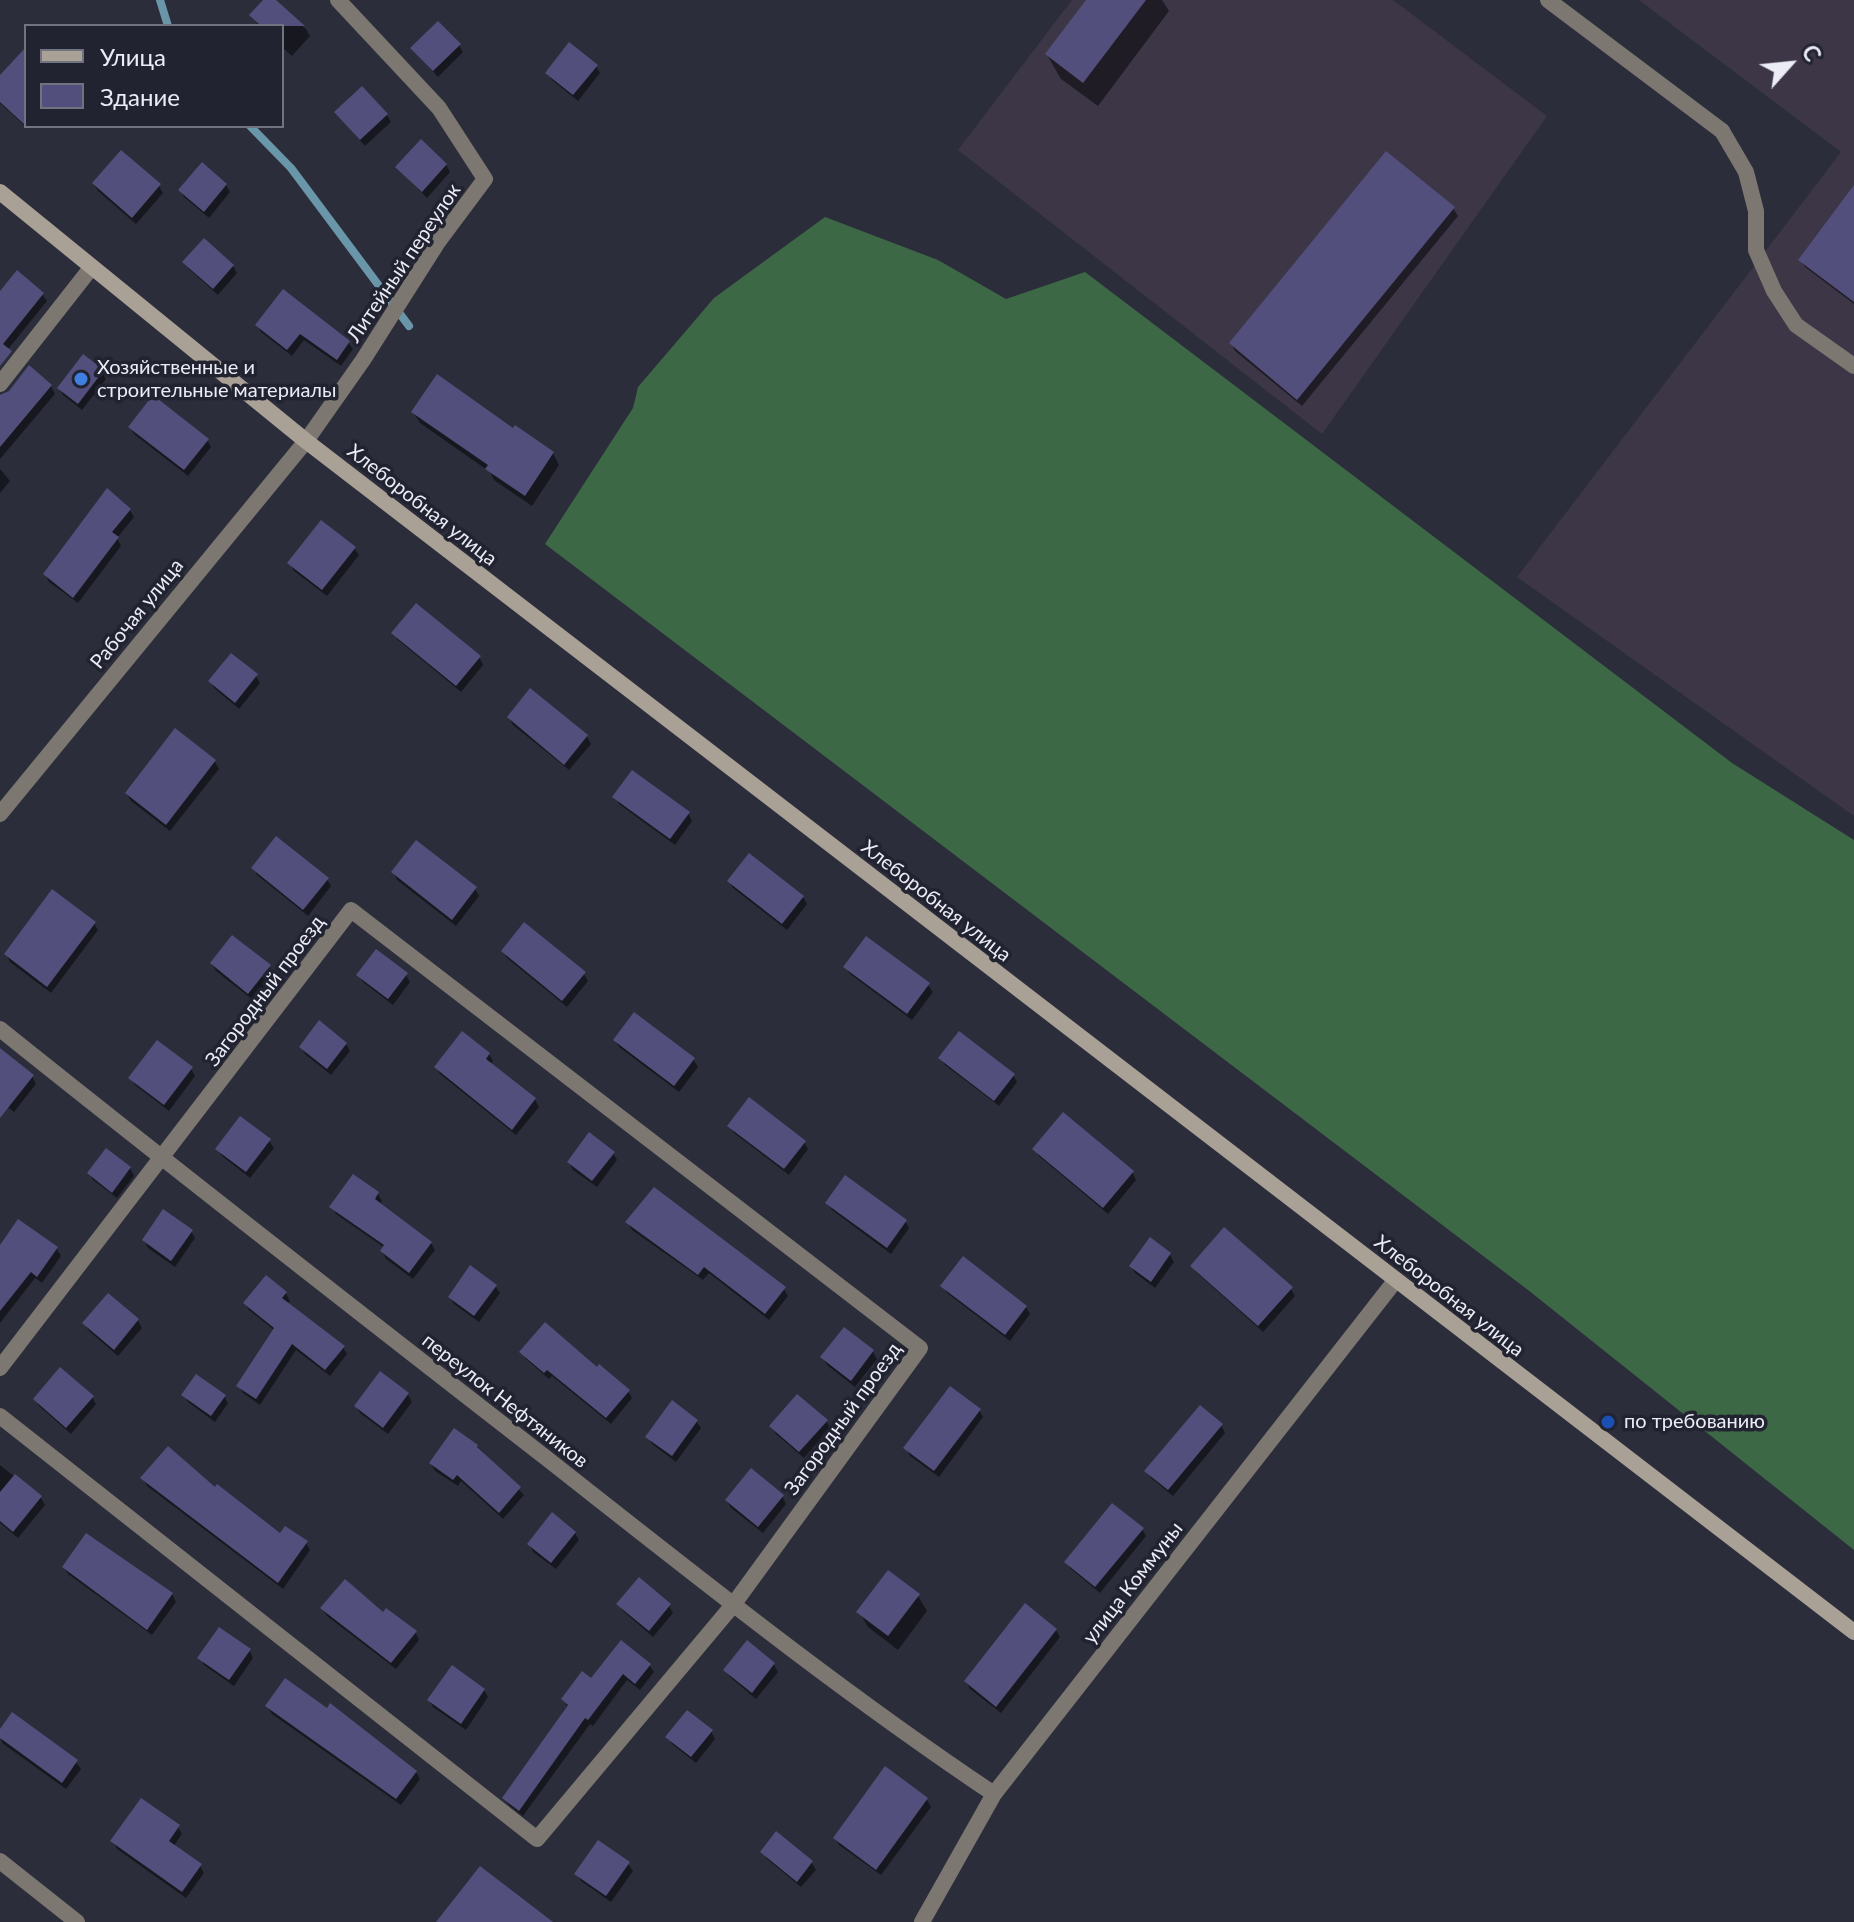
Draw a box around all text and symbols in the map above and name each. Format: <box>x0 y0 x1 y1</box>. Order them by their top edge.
legend <box>24 24 284 128</box>
north arrow <box>1750 24 1830 104</box>
text: С <box>1796 40 1827 65</box>
text: Улица <box>100 42 166 71</box>
text: Здание <box>100 82 180 111</box>
street label: Литейный переулок <box>342 179 466 347</box>
place label: Хозяйственные и строительные материалы <box>97 356 336 403</box>
marker: Хозяйственные и строительные материалы <box>72 370 90 388</box>
street label: Хлеборобная улица <box>342 439 502 571</box>
street label: Рабочая улица <box>85 554 189 674</box>
street label: Хлеборобная улица <box>856 835 1016 967</box>
street label: Загородный проезд <box>200 911 330 1071</box>
street label: Хлеборобная улица <box>1369 1230 1529 1362</box>
street label: переулок Нефтяников <box>417 1329 593 1473</box>
street label: Загородный проезд <box>780 1338 906 1500</box>
place label: по требованию <box>1624 1410 1765 1434</box>
marker: по требованию <box>1599 1413 1617 1431</box>
street label: улица Коммуны <box>1078 1517 1188 1649</box>

